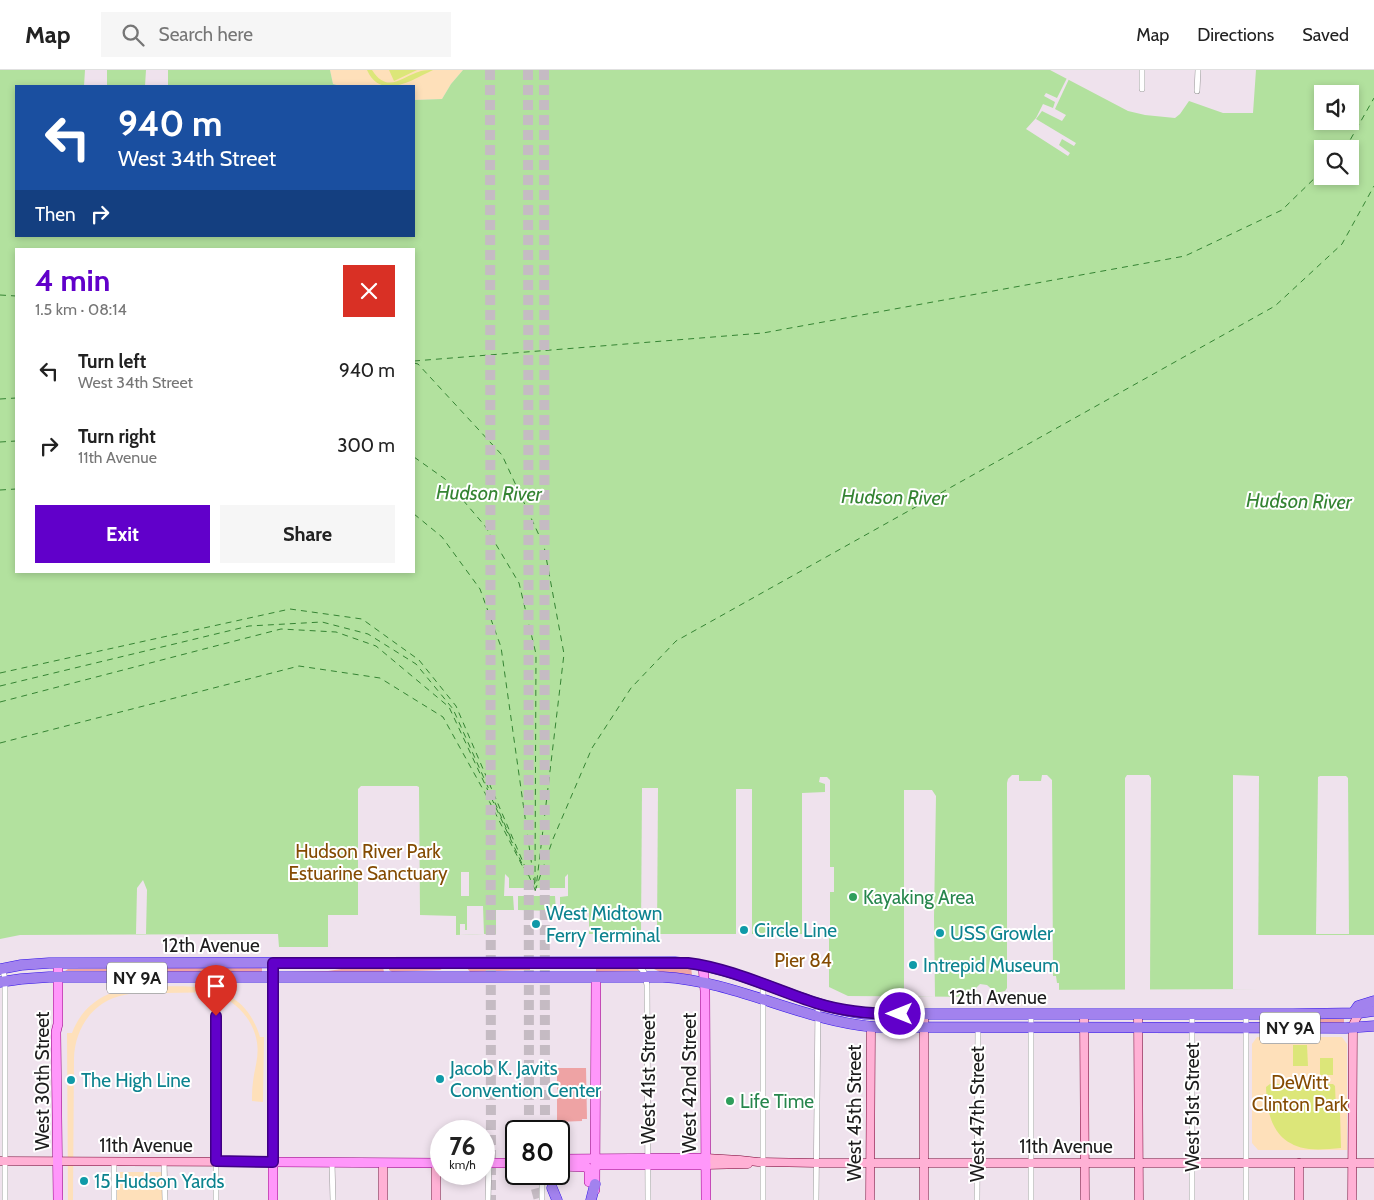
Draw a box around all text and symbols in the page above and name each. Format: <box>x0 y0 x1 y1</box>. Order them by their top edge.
search box <box>101 12 451 57</box>
text: Map <box>25 20 71 49</box>
icon: search <box>119 21 147 49</box>
text: Search here <box>159 23 253 46</box>
text: Map <box>1136 24 1169 46</box>
text: Directions <box>1197 24 1274 46</box>
text: Saved <box>1302 24 1349 46</box>
map controls <box>1314 85 1359 185</box>
button: sound <box>1314 85 1359 130</box>
text: 940 m <box>118 102 222 145</box>
icon: left <box>35 105 100 170</box>
button: search <box>1314 140 1359 185</box>
text: West 34th Street <box>118 145 276 172</box>
icon: right <box>86 200 114 228</box>
text: Then <box>35 203 76 226</box>
text: 4 min <box>35 262 110 299</box>
button: close <box>343 265 395 317</box>
text: 1.5 km · 08:14 <box>35 300 127 319</box>
text: Turn left <box>78 350 146 373</box>
icon: left <box>35 357 63 385</box>
text: 940 m <box>339 359 395 382</box>
text: West 34th Street <box>78 373 193 392</box>
text: Turn right <box>78 425 156 448</box>
icon: right <box>35 432 63 460</box>
text: 300 m <box>337 434 395 457</box>
text: 11th Avenue <box>78 448 157 467</box>
water label: Hudson River <box>436 480 543 506</box>
water label: Hudson River <box>841 484 948 510</box>
water label: Hudson River <box>1246 488 1353 514</box>
button: Exit <box>35 505 210 563</box>
button: Share <box>220 505 395 563</box>
park label: Hudson River Park Estuarine Sanctuary <box>289 840 448 885</box>
place label: Kayaking Area <box>863 886 974 909</box>
marker: Kayaking Area <box>847 891 859 903</box>
place label: West Midtown Ferry Terminal <box>546 902 662 947</box>
marker: West Midtown Ferry Terminal <box>530 918 542 930</box>
place label: Circle Line <box>754 919 837 942</box>
place label: USS Growler <box>950 922 1053 945</box>
marker: Circle Line <box>738 924 750 936</box>
marker: USS Growler <box>934 927 946 939</box>
street label: 12th Avenue <box>162 934 260 957</box>
park label: Pier 84 <box>774 949 832 972</box>
place label: Intrepid Museum <box>923 954 1059 977</box>
marker: Intrepid Museum <box>907 959 919 971</box>
road number: NY 9A <box>107 962 167 994</box>
pin <box>195 965 237 1016</box>
icon: arrive <box>202 972 230 1000</box>
street label: 12th Avenue <box>949 986 1047 1009</box>
position arrow <box>873 987 925 1039</box>
street label: West 30th Street <box>31 1011 54 1150</box>
street label: West 42nd Street <box>678 1012 701 1153</box>
road number: NY 9A <box>1260 1012 1320 1044</box>
street label: West 41st Street <box>637 1013 660 1144</box>
street label: West 51st Street <box>1181 1042 1204 1172</box>
street label: West 45th Street <box>843 1044 866 1181</box>
street label: West 47th Street <box>966 1045 989 1182</box>
place label: Jacob K. Javits Convention Center <box>449 1057 601 1102</box>
place label: The High Line <box>81 1069 191 1092</box>
park label: DeWitt Clinton Park <box>1252 1071 1349 1116</box>
marker: Jacob K. Javits Convention Center <box>434 1073 446 1085</box>
marker: The High Line <box>65 1074 77 1086</box>
place label: Life Time <box>740 1090 814 1113</box>
marker: Life Time <box>724 1095 736 1107</box>
speed limit sign: 80 <box>505 1120 570 1185</box>
text: 76 <box>449 1131 476 1161</box>
street label: 11th Avenue <box>99 1134 193 1157</box>
street label: 11th Avenue <box>1019 1135 1113 1158</box>
text: km/h <box>449 1157 476 1172</box>
place label: 15 Hudson Yards <box>94 1170 225 1193</box>
marker: 15 Hudson Yards <box>78 1175 90 1187</box>

